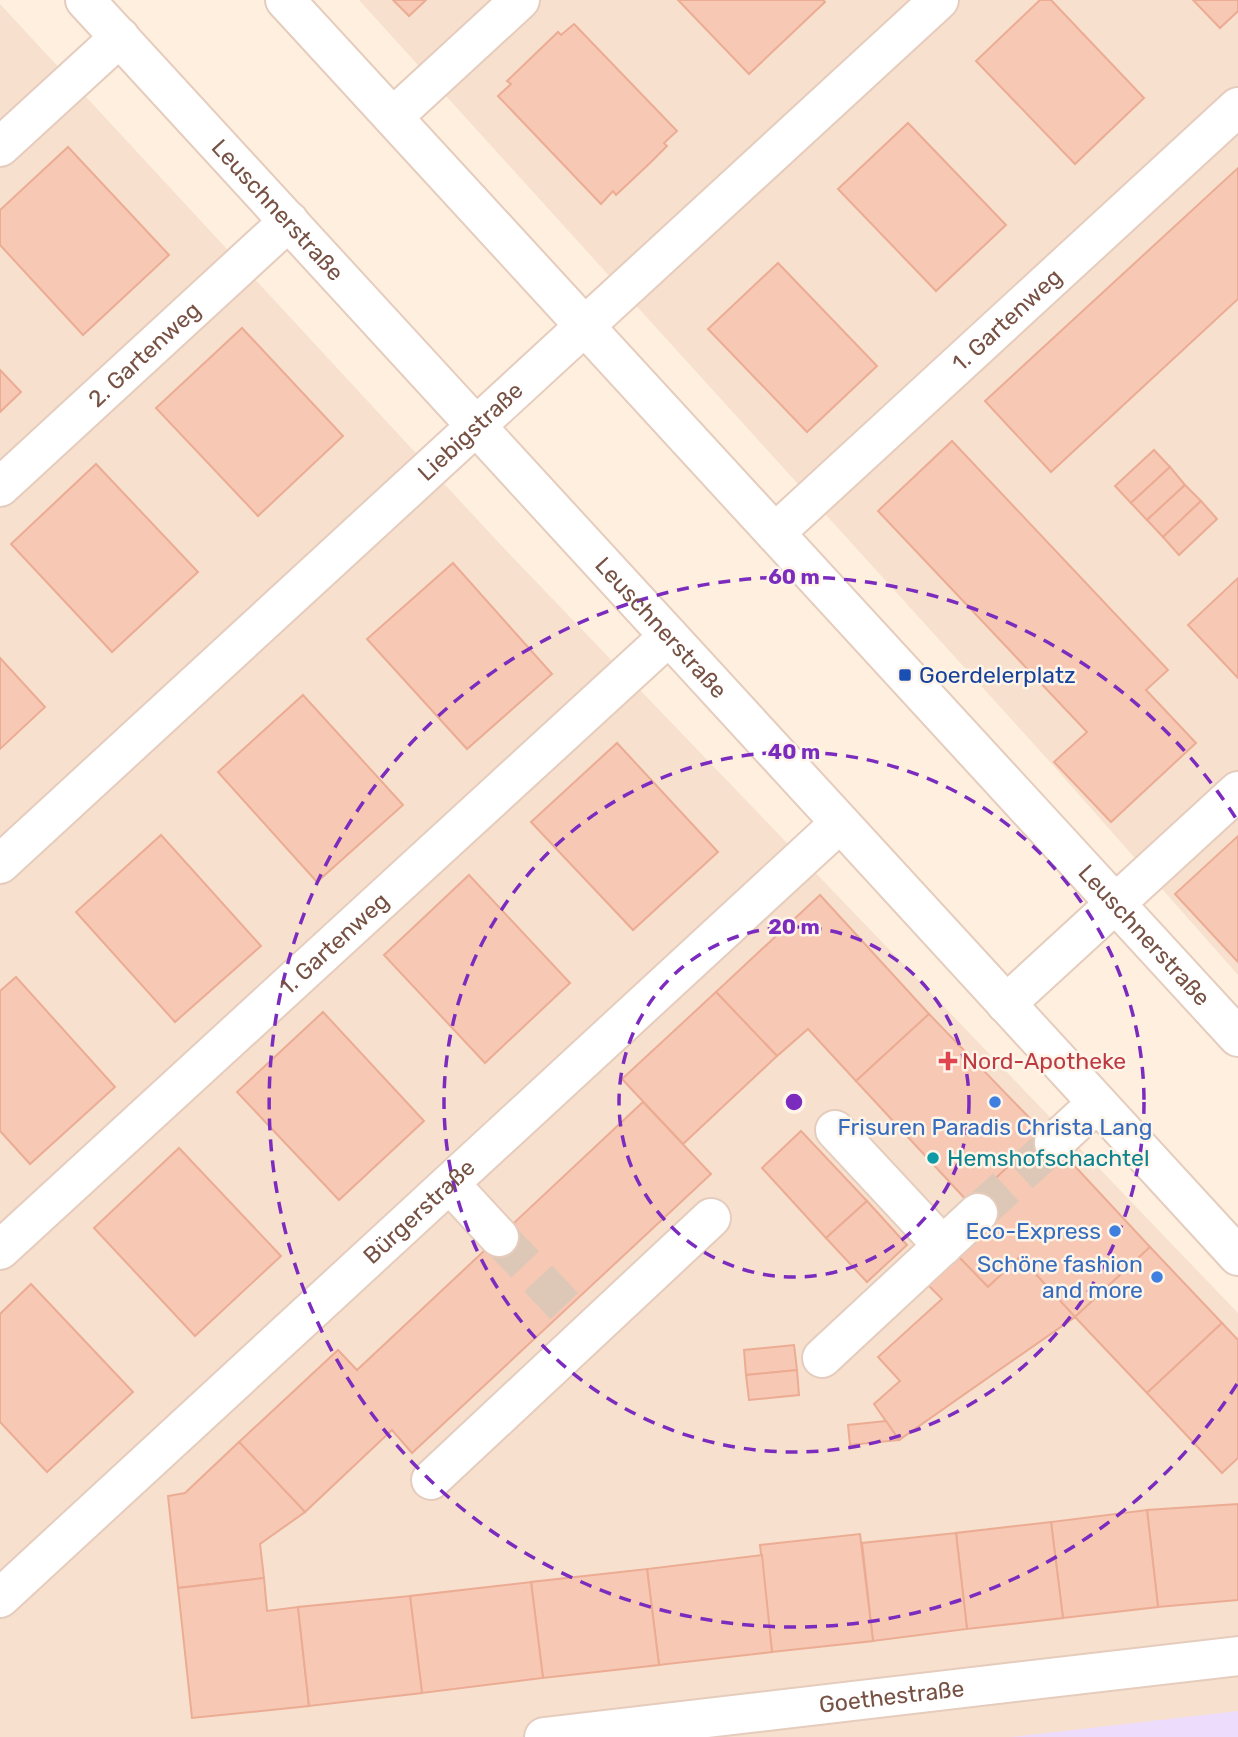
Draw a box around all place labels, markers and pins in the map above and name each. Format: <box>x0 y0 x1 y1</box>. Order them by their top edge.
place label: Goerdelerplatz <box>919 661 1076 689</box>
marker: Goerdelerplatz <box>897 667 913 683</box>
place label: Nord-Apotheke <box>962 1047 1126 1075</box>
marker: Nord-Apotheke <box>940 1053 956 1069</box>
centre of rings <box>782 1090 806 1114</box>
marker: Frisuren Paradis Christa Lang <box>987 1094 1003 1110</box>
place label: Frisuren Paradis Christa Lang <box>837 1113 1153 1141</box>
place label: Hemshofschachtel <box>947 1144 1150 1172</box>
marker: Hemshofschachtel <box>925 1150 941 1166</box>
place label: Eco-Express <box>965 1217 1101 1245</box>
marker: Eco-Express <box>1107 1223 1123 1239</box>
place label: Schöne fashion and more <box>977 1250 1143 1304</box>
marker: Schöne fashion and more <box>1149 1269 1165 1285</box>

